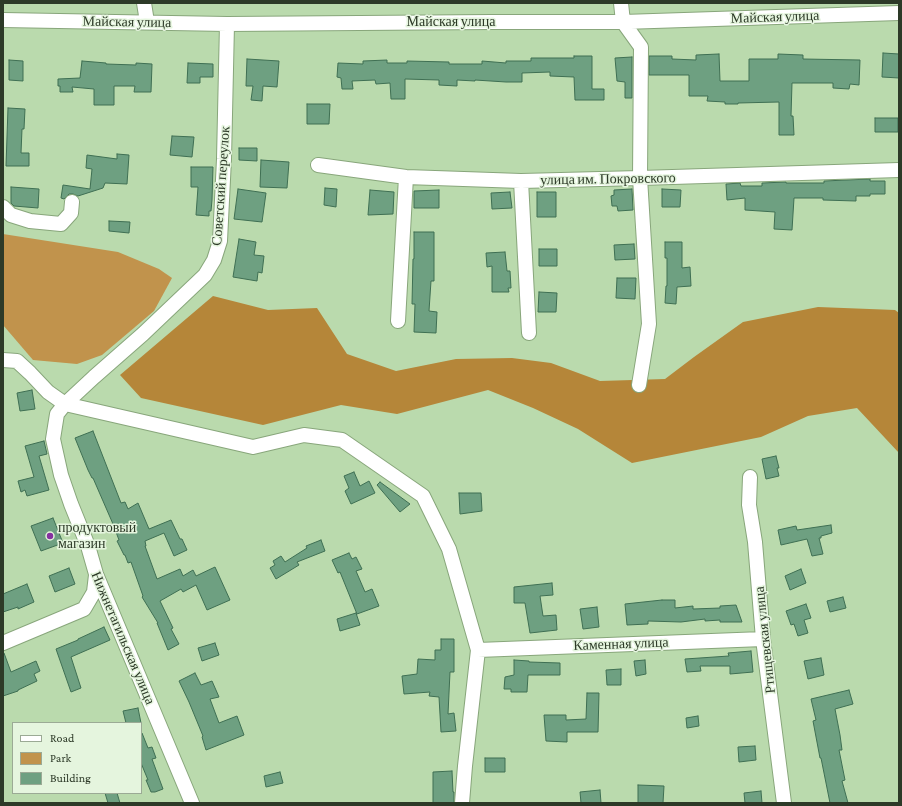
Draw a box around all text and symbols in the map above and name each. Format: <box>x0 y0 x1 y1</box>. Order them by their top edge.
street label: Майская улица <box>730 7 820 27</box>
street label: Майская улица <box>82 13 172 31</box>
street label: Майская улица <box>407 14 495 30</box>
street label: Советский переулок <box>208 126 234 246</box>
street label: улица им. Покровского <box>540 169 676 189</box>
place label: продуктовый магазин <box>58 520 136 552</box>
marker: продуктовый магазин <box>45 531 55 541</box>
street label: Нижнетагильская улица <box>87 569 159 707</box>
street label: Ртищевская улица <box>751 586 779 694</box>
street label: Каменная улица <box>573 634 669 654</box>
legend <box>12 722 142 794</box>
text: Road <box>50 731 74 745</box>
text: Park <box>50 751 71 765</box>
text: Building <box>50 771 91 785</box>

